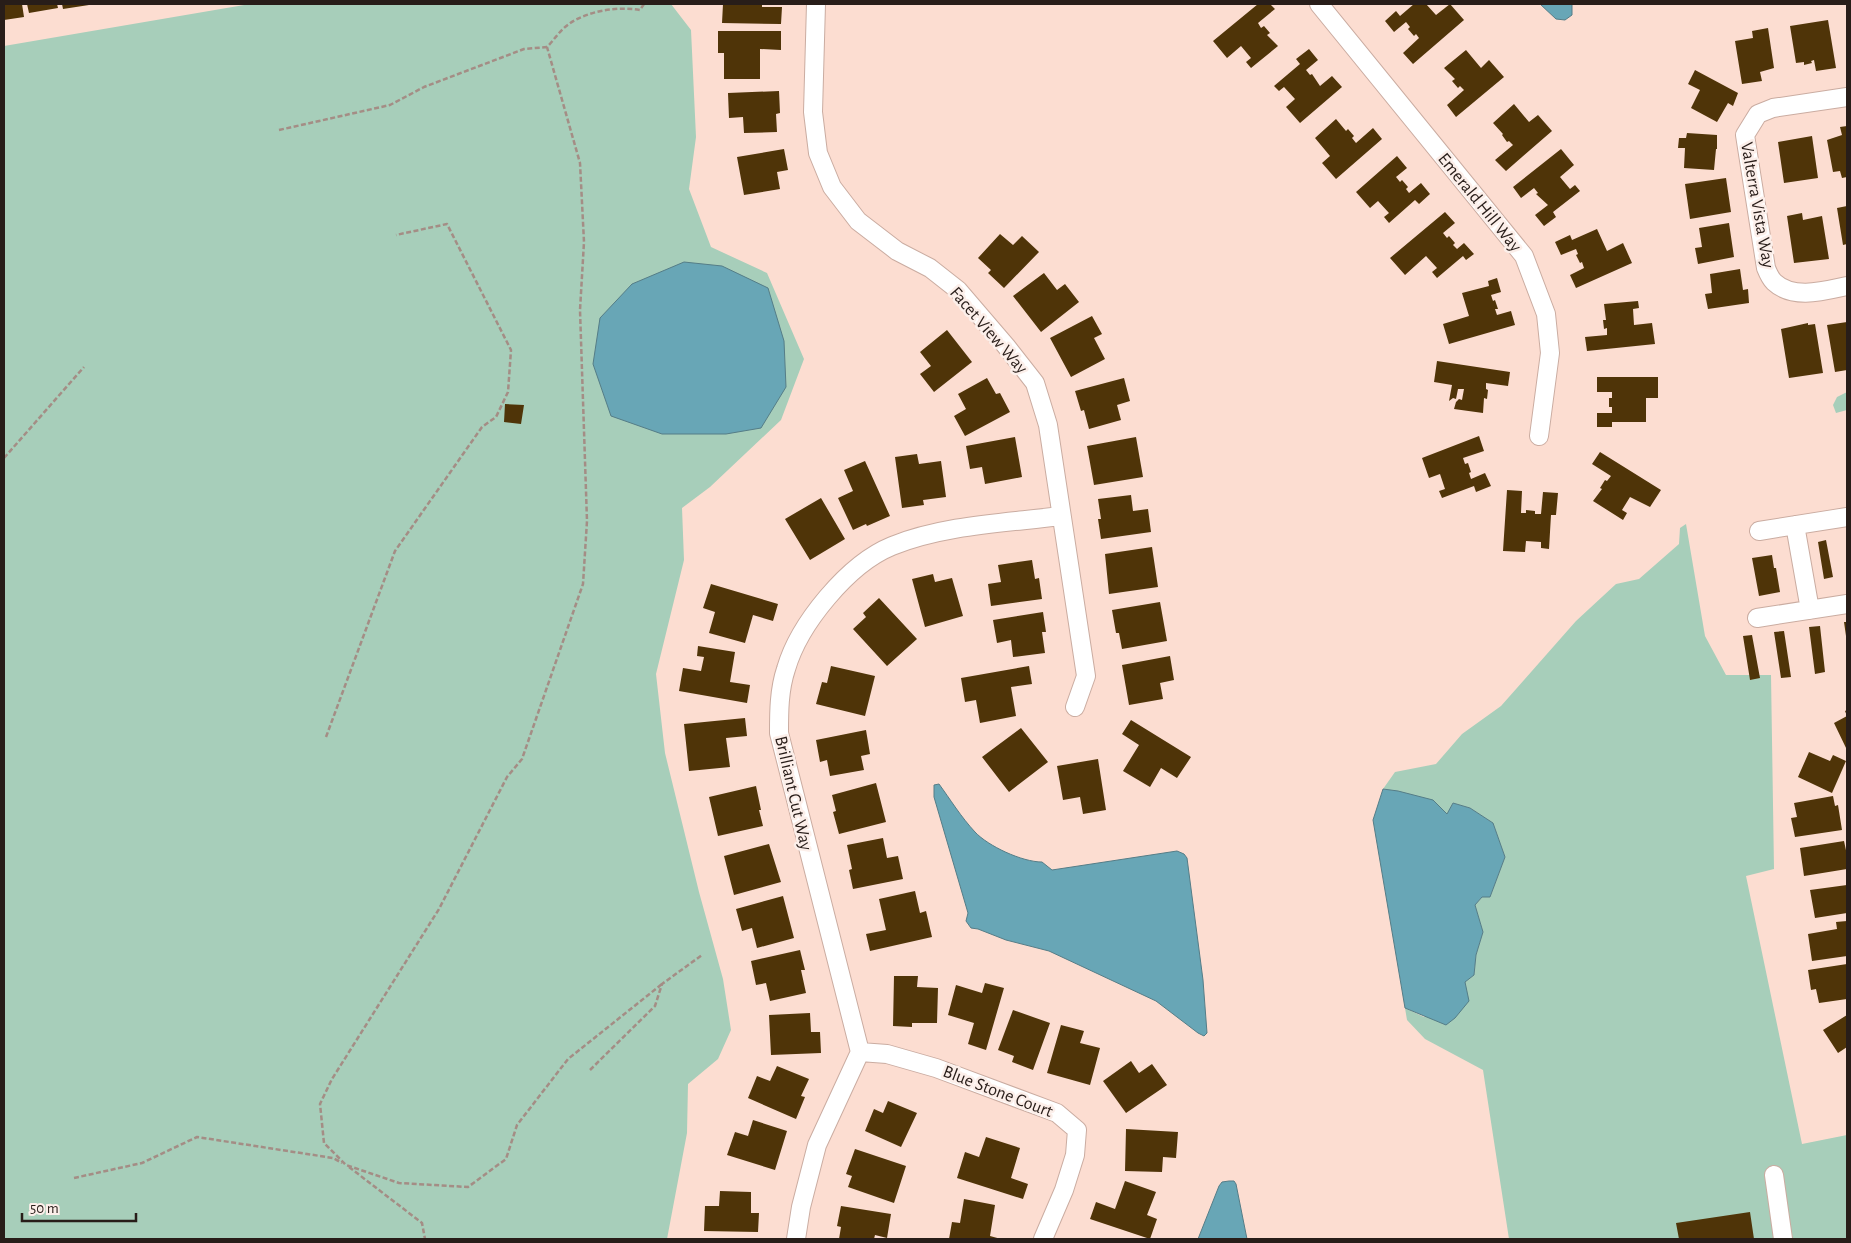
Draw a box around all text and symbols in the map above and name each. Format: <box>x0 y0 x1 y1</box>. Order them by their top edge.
street label: Valterra Vista Way <box>1737 141 1777 270</box>
street label: Emerald Hill Way <box>1434 150 1525 256</box>
street label: Facet View Way <box>946 284 1031 378</box>
street label: Brilliant Cut Way <box>771 734 815 853</box>
street label: Blue Stone Court <box>940 1063 1055 1121</box>
scale bar <box>22 1190 136 1222</box>
text: 50 m <box>30 1201 59 1216</box>

